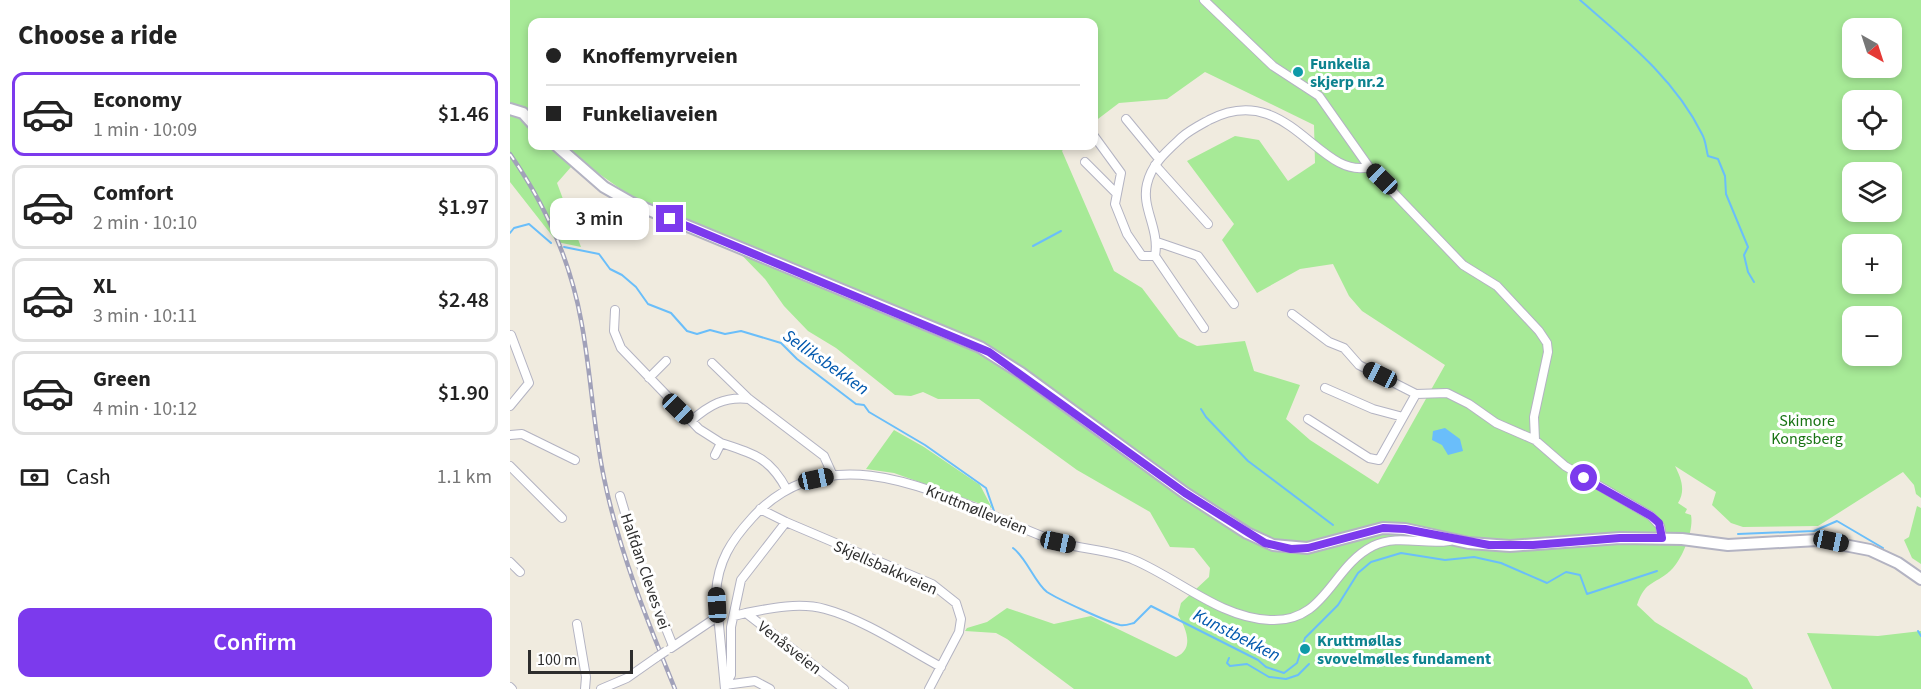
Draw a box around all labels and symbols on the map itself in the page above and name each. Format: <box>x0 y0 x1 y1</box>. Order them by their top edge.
north arrow <box>1842 18 1902 78</box>
place label: Funkelia skjerp nr.2 <box>1310 53 1385 93</box>
marker: Funkelia skjerp nr.2 <box>1291 65 1305 79</box>
car <box>1363 160 1401 198</box>
callout: 3 min <box>550 198 649 240</box>
route end <box>656 205 683 232</box>
water label: Selliksbekken <box>778 324 874 401</box>
car <box>1360 359 1400 391</box>
car <box>659 390 697 428</box>
park label: Skimore Kongsberg <box>1771 410 1843 450</box>
route start <box>1570 464 1597 491</box>
car <box>797 466 835 492</box>
street label: Kruttmølleveien <box>922 479 1031 540</box>
street label: Halfdan Cleves vei <box>615 510 675 632</box>
car <box>1812 528 1850 554</box>
car <box>1039 529 1077 555</box>
street label: Skjellsbakkveien <box>830 535 941 601</box>
car <box>707 587 727 623</box>
water label: Kunstbekken <box>1189 603 1285 668</box>
street label: Venåsveien <box>753 616 826 680</box>
place label: Kruttmøllas svovelmølles fundament <box>1317 630 1491 670</box>
marker: Kruttmøllas svovelmølles fundament <box>1298 642 1312 656</box>
scale bar <box>528 647 633 674</box>

